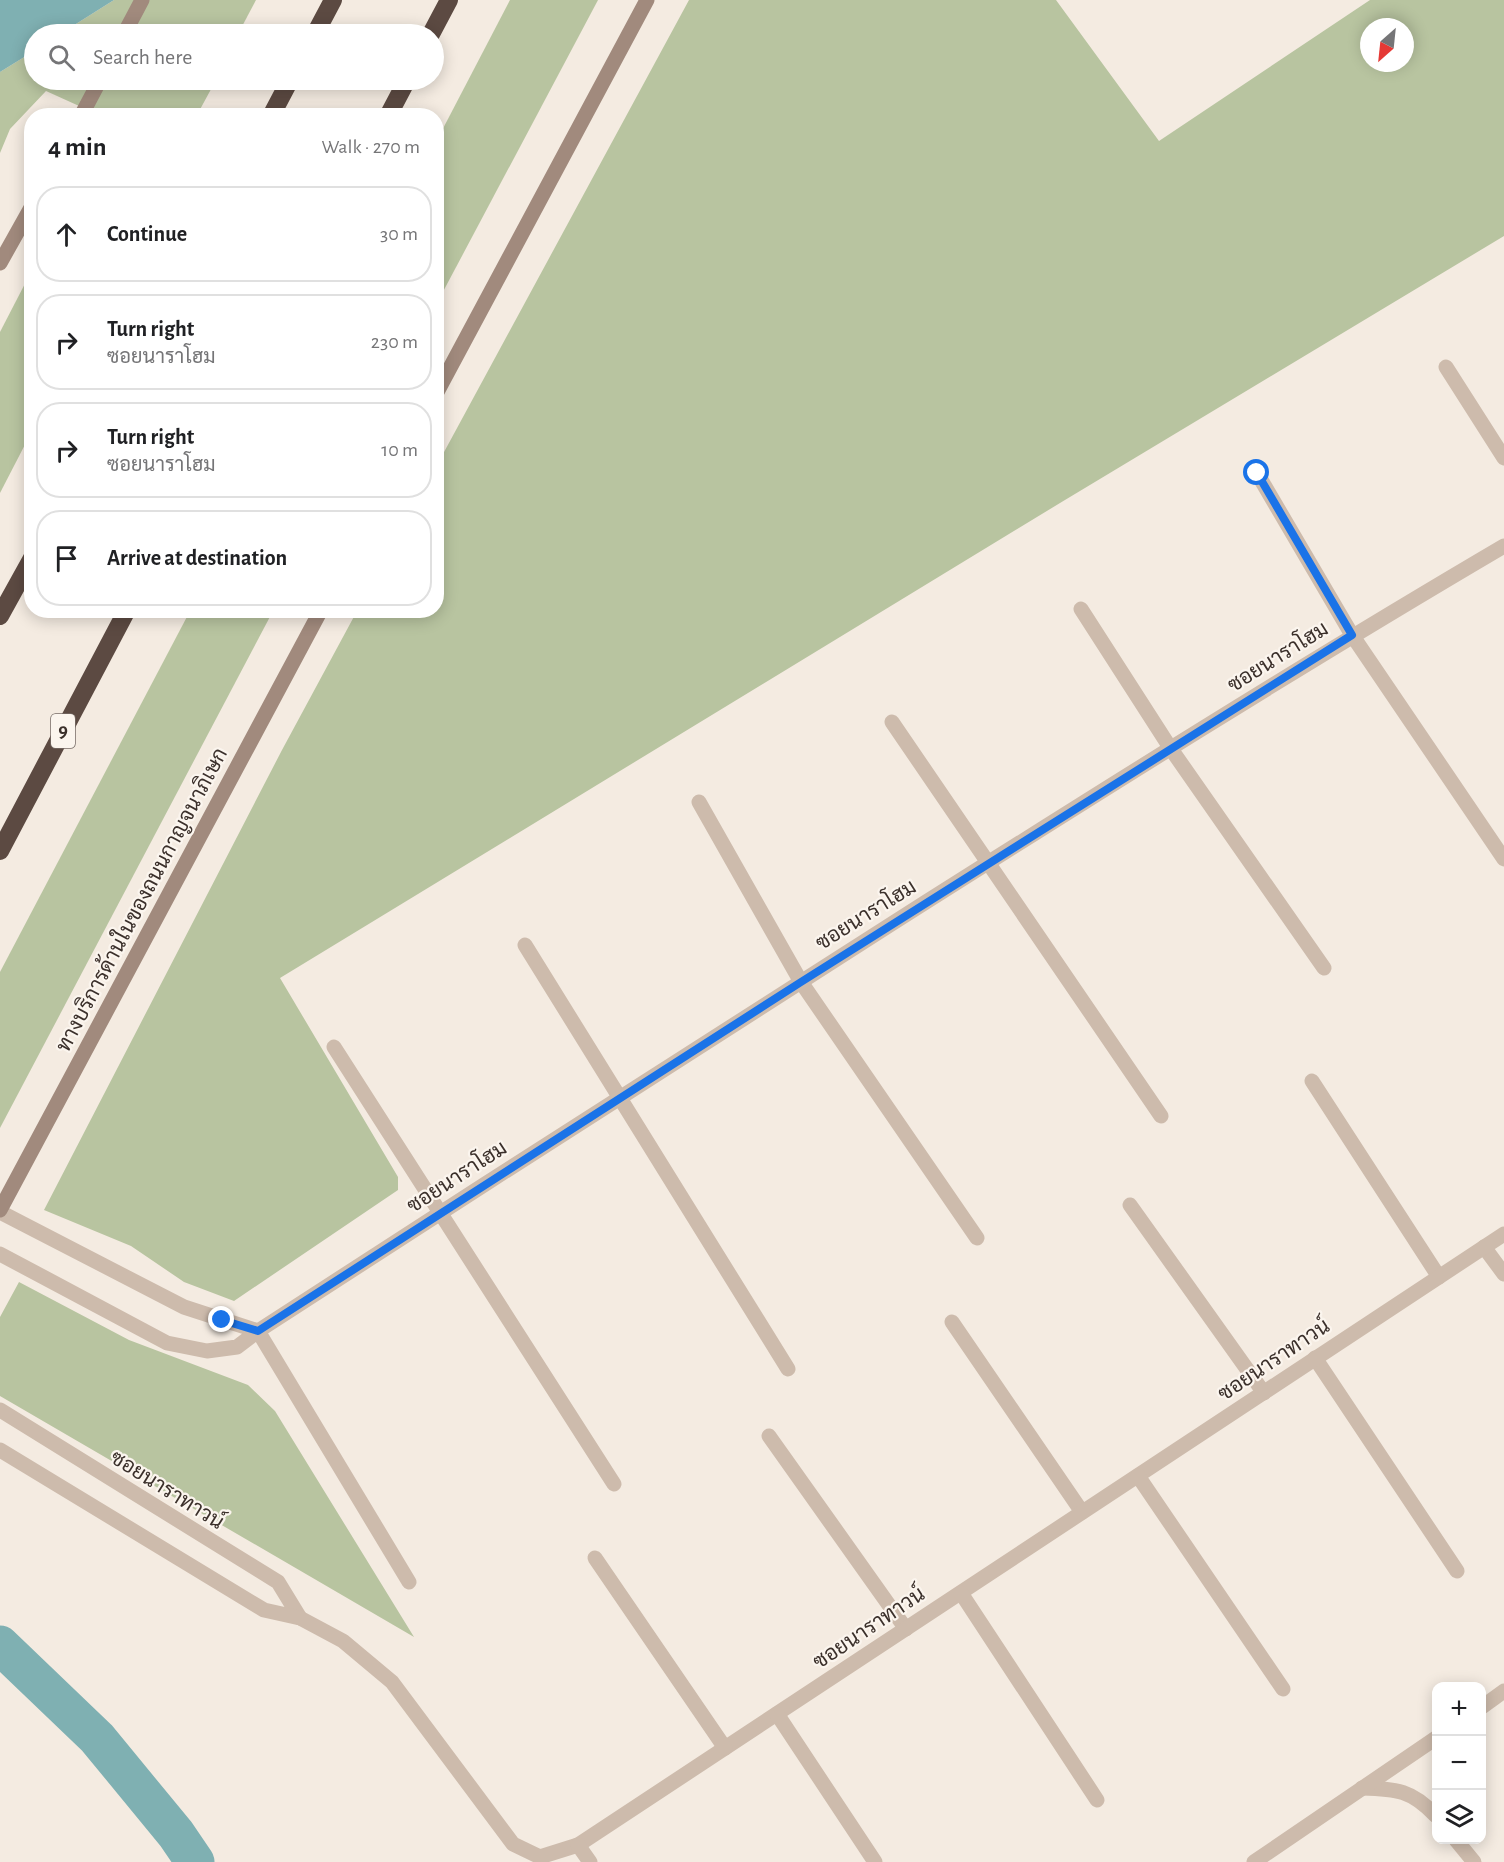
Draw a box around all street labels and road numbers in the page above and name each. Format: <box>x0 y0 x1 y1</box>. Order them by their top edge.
street label: ซอยนาราโฮม <box>1223 615 1332 696</box>
road number: 9 <box>51 714 75 748</box>
street label: ทางบริการด้านในของถนนกาญจนาภิเษก <box>50 743 232 1056</box>
street label: ซอยนาราโฮม <box>811 873 920 954</box>
street label: ซอยนาราโฮม <box>402 1135 510 1217</box>
street label: ซอยนาราทาวน์ <box>1212 1312 1333 1405</box>
street label: ซอยนาราทาวน์ <box>107 1443 230 1533</box>
street label: ซอยนาราทาวน์ <box>807 1580 928 1673</box>

